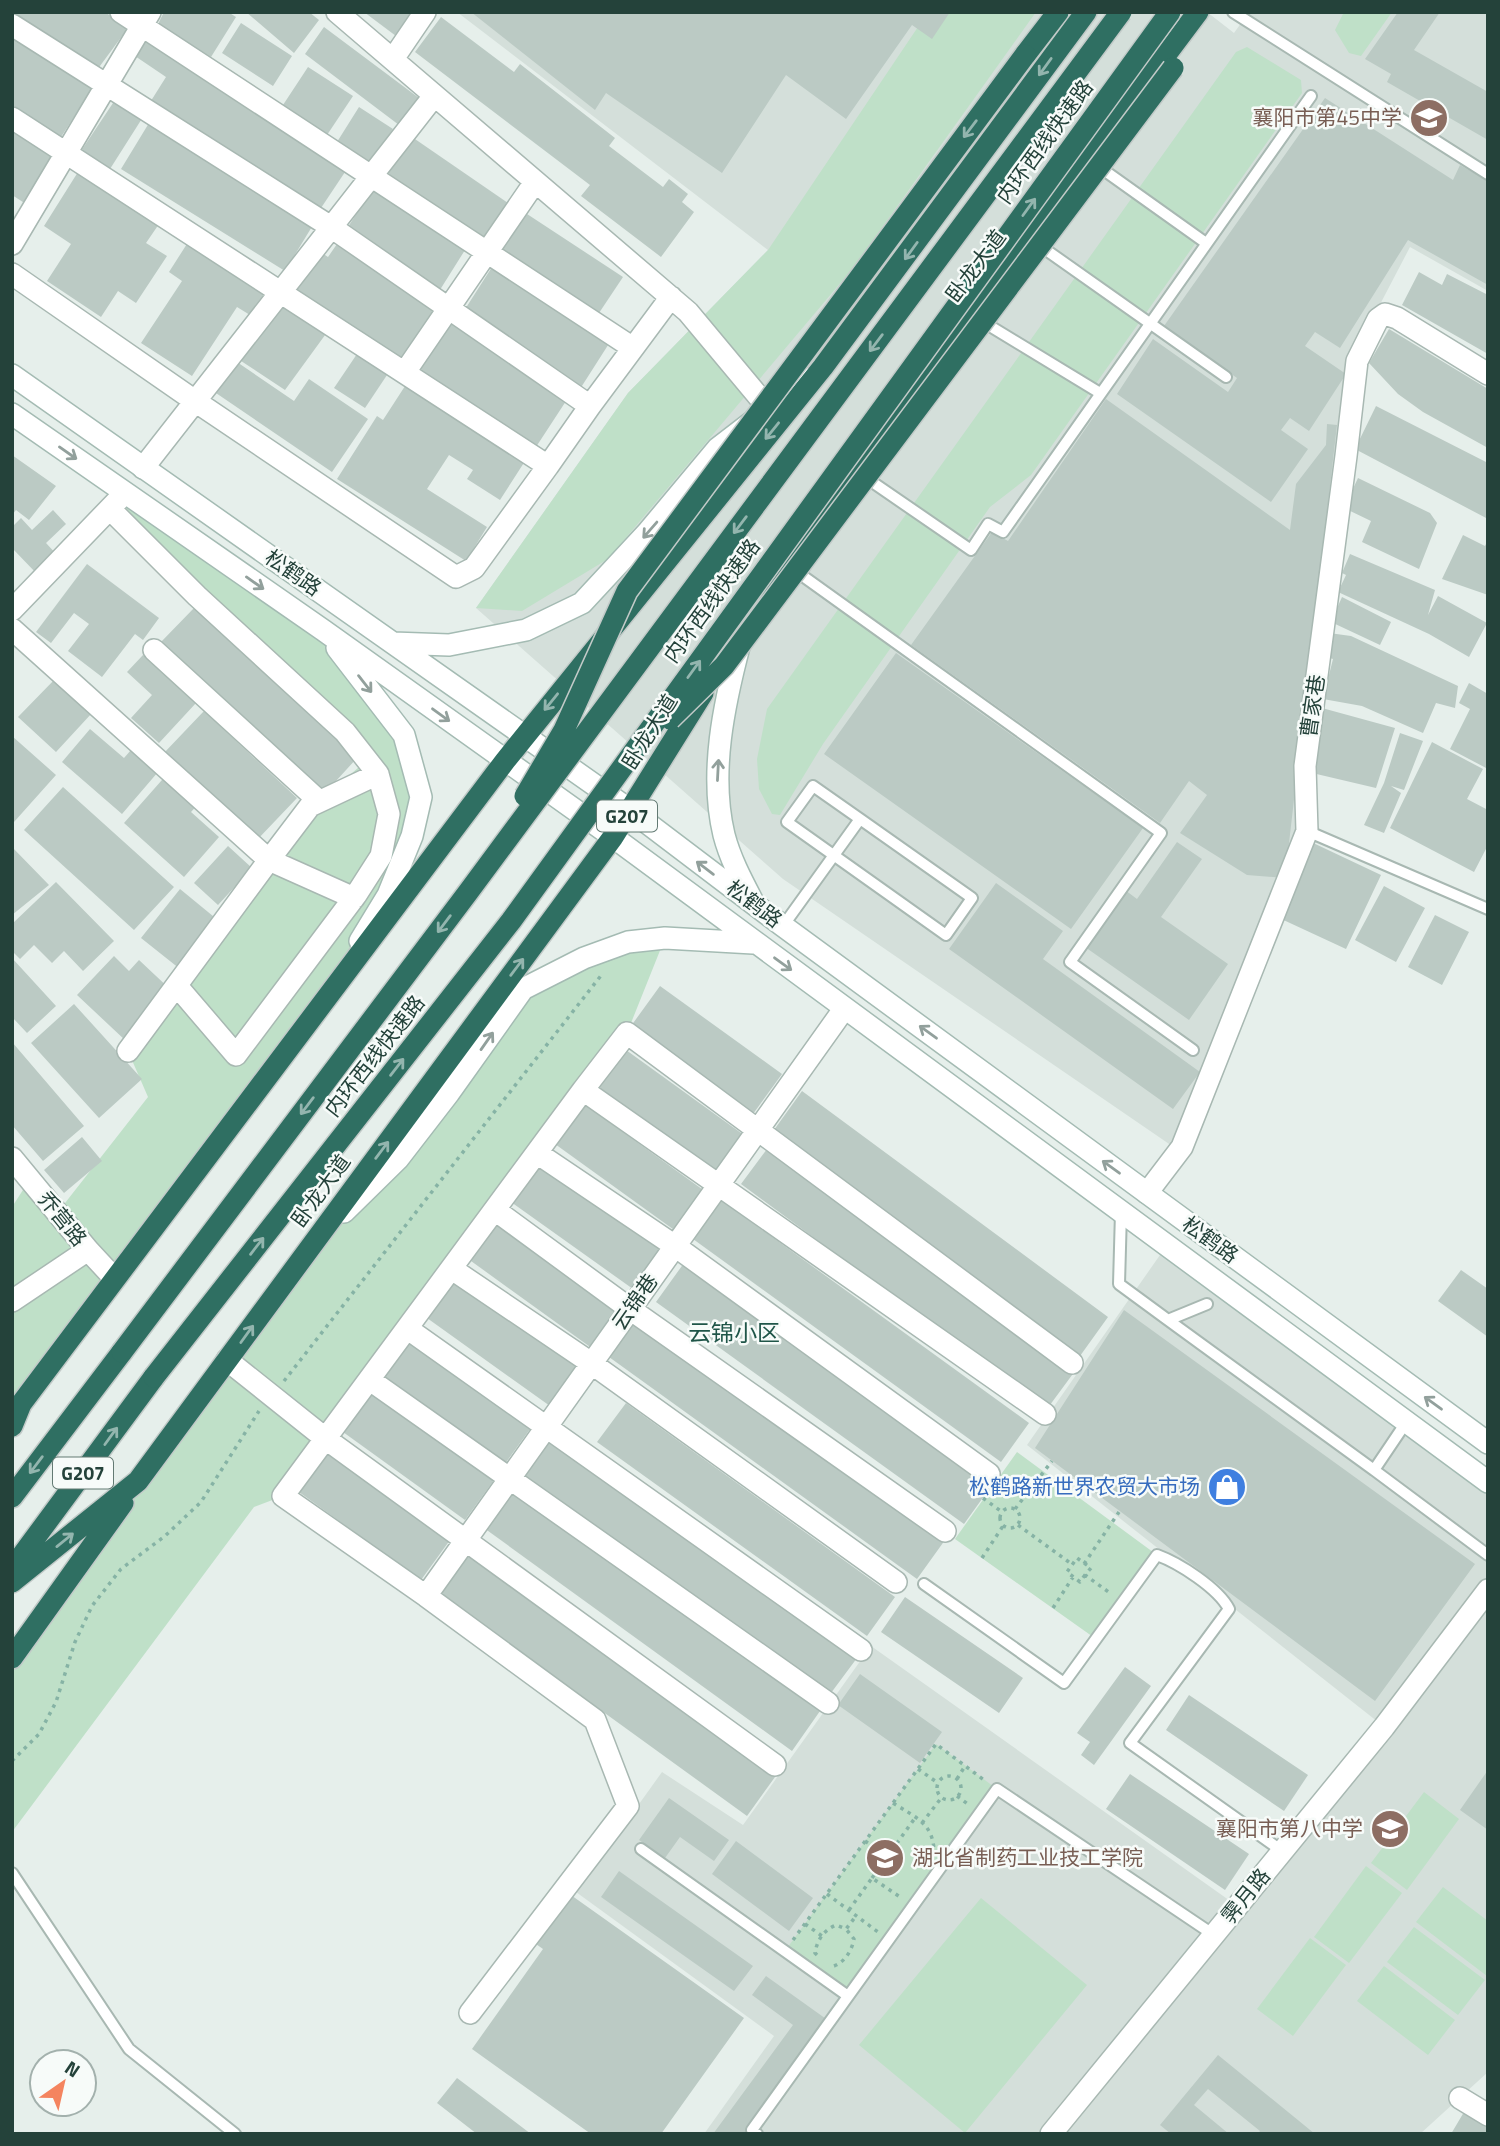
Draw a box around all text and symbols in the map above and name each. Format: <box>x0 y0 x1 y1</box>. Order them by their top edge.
one-way arrow <box>1038 57 1053 76</box>
street label: 内环西线快速路 <box>988 73 1100 210</box>
school or university icon: 襄阳市第45中学 <box>1408 97 1450 139</box>
place label: 襄阳市第45中学 <box>1252 101 1402 133</box>
one-way arrow <box>963 119 977 138</box>
one-way arrow <box>1022 198 1036 217</box>
street label: 卧龙大道 <box>937 222 1013 309</box>
one-way arrow <box>903 241 918 259</box>
one-way arrow <box>869 333 884 352</box>
one-way arrow <box>764 421 779 439</box>
one-way arrow <box>58 446 77 460</box>
one-way arrow <box>733 515 748 534</box>
one-way arrow <box>642 521 658 539</box>
street label: 内环西线快速路 <box>655 532 767 669</box>
street label: 松鹤路 <box>259 541 329 603</box>
one-way arrow <box>245 576 264 590</box>
one-way arrow <box>687 660 701 679</box>
street label: 曹家巷 <box>1292 672 1332 739</box>
one-way arrow <box>357 674 372 692</box>
street label: 卧龙大道 <box>613 687 685 776</box>
one-way arrow <box>543 692 558 711</box>
one-way arrow <box>431 707 450 722</box>
one-way arrow <box>712 759 725 782</box>
road number: G207 <box>597 800 657 832</box>
one-way arrow <box>696 861 715 875</box>
street label: 松鹤路 <box>720 871 789 935</box>
one-way arrow <box>437 914 451 933</box>
one-way arrow <box>773 957 792 972</box>
one-way arrow <box>509 958 524 977</box>
street label: 内环西线快速路 <box>316 988 432 1123</box>
one-way arrow <box>919 1025 938 1039</box>
one-way arrow <box>479 1032 494 1051</box>
one-way arrow <box>389 1058 404 1077</box>
one-way arrow <box>300 1096 314 1115</box>
one-way arrow <box>374 1141 389 1160</box>
street label: 卧龙大道 <box>283 1147 358 1234</box>
one-way arrow <box>1102 1159 1121 1174</box>
street label: 乔营路 <box>31 1184 95 1253</box>
street label: 松鹤路 <box>1176 1208 1245 1271</box>
one-way arrow <box>249 1238 264 1256</box>
street label: 云锦巷 <box>603 1266 665 1336</box>
district label: 云锦小区 <box>688 1315 780 1350</box>
one-way arrow <box>239 1324 254 1343</box>
one-way arrow <box>1424 1396 1443 1410</box>
one-way arrow <box>103 1426 118 1445</box>
one-way arrow <box>29 1455 44 1474</box>
road number: G207 <box>53 1457 113 1488</box>
shop icon: 松鹤路新世界农贸大市场 <box>1206 1466 1248 1508</box>
place label: 松鹤路新世界农贸大市场 <box>969 1470 1200 1502</box>
one-way arrow <box>56 1532 74 1547</box>
school or university icon: 襄阳市第八中学 <box>1369 1808 1411 1850</box>
place label: 襄阳市第八中学 <box>1216 1812 1363 1844</box>
school or university icon: 湖北省制药工业技工学院 <box>864 1837 906 1879</box>
place label: 湖北省制药工业技工学院 <box>912 1841 1143 1873</box>
street label: 霁月路 <box>1213 1861 1277 1930</box>
north arrow <box>28 2048 98 2118</box>
text: N <box>59 2053 86 2084</box>

